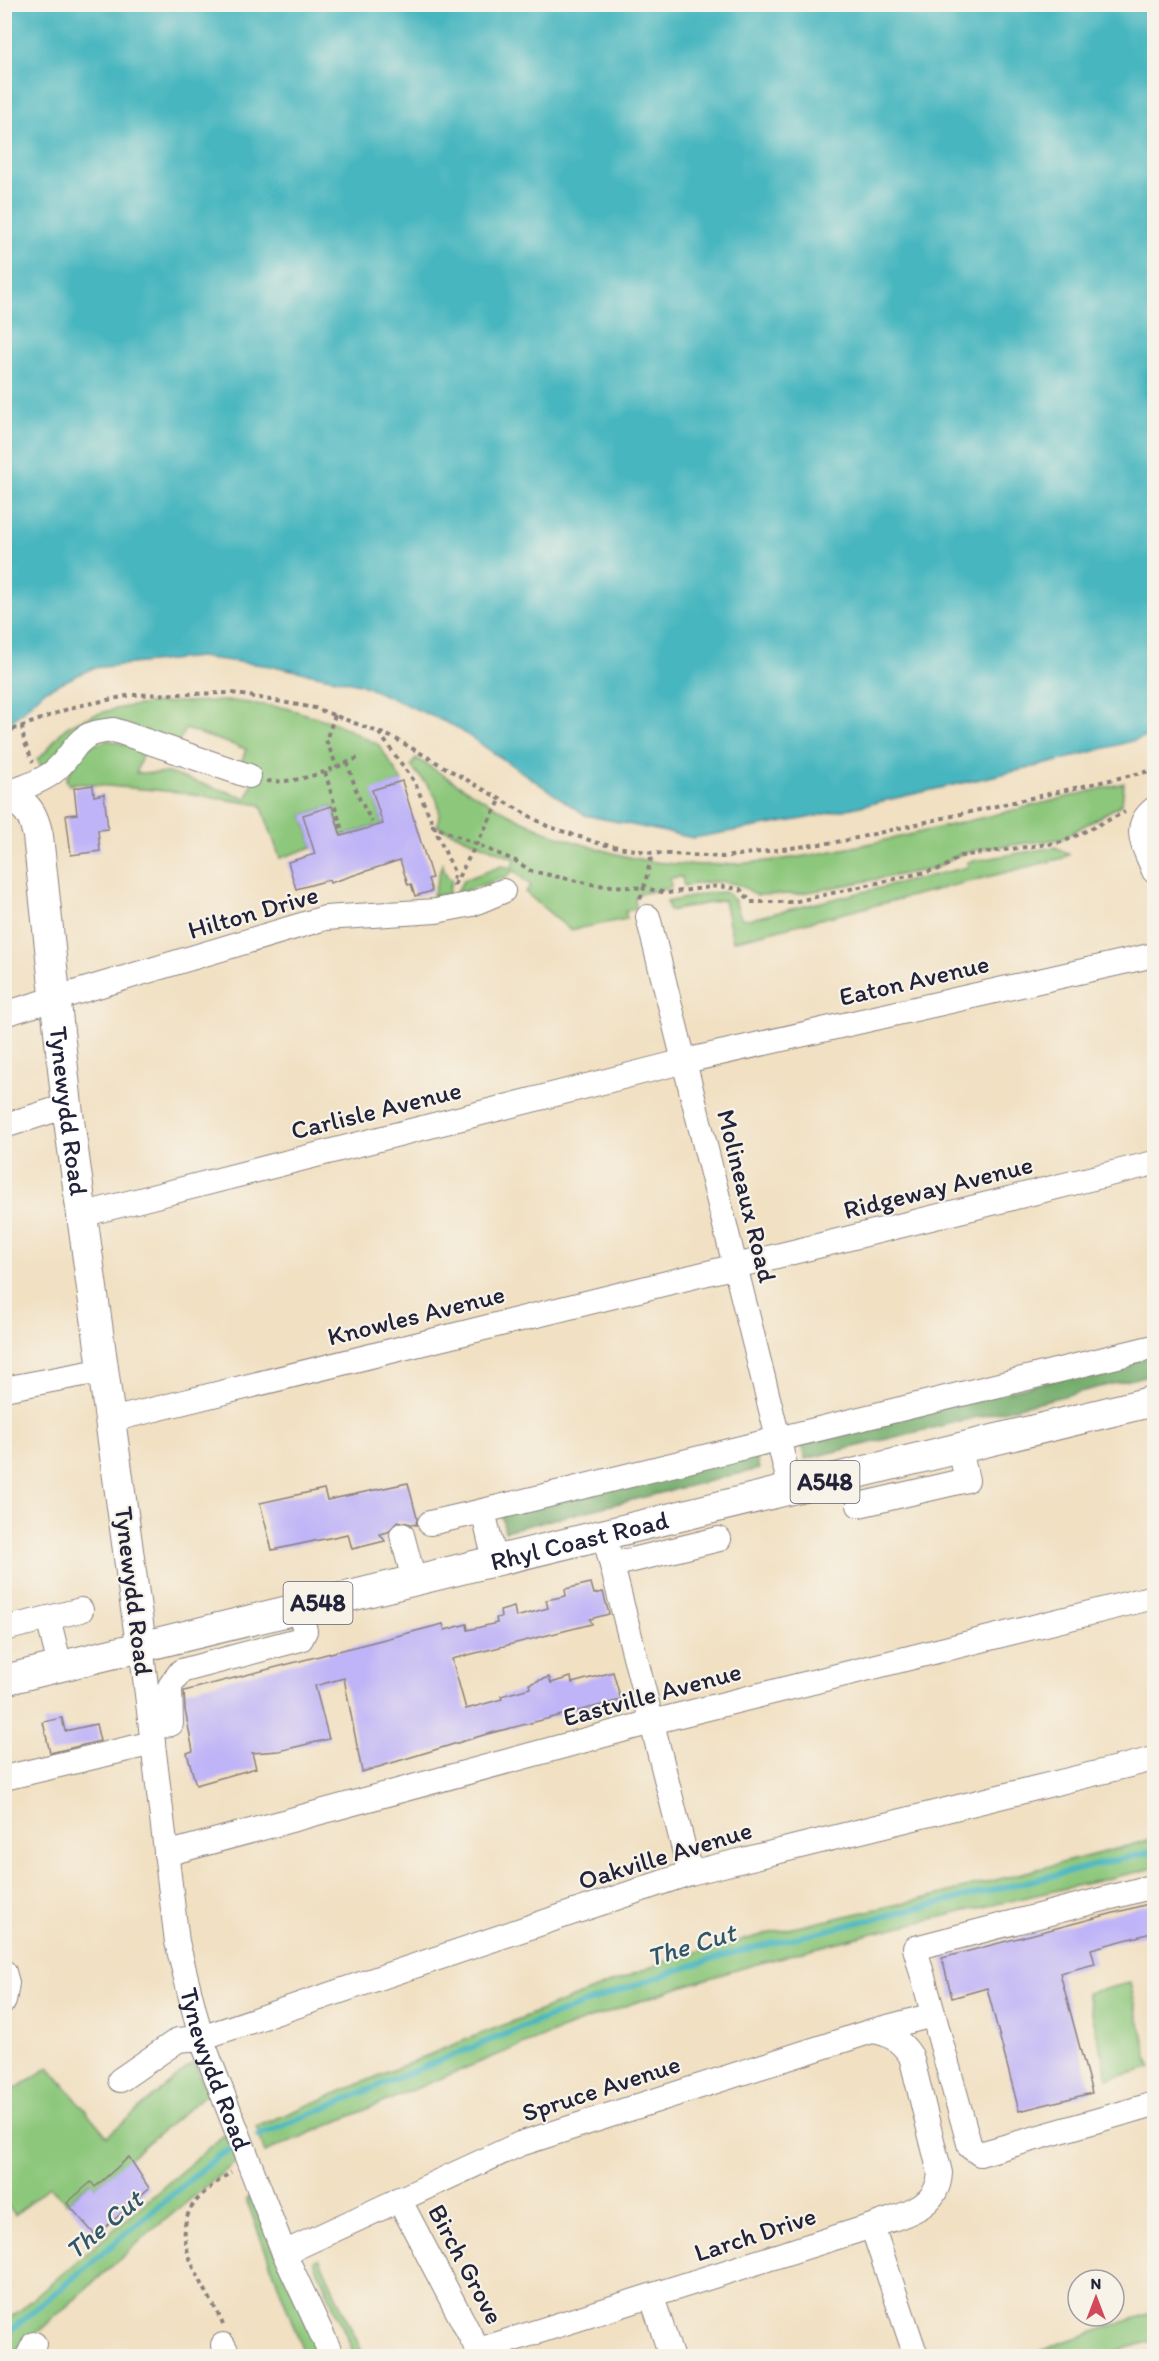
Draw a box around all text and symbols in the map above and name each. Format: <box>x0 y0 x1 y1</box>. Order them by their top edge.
street label: Hilton Drive <box>184 878 322 946</box>
street label: Eaton Avenue <box>836 947 992 1013</box>
street label: Tynewydd Road <box>43 1025 95 1198</box>
street label: Carlisle Avenue <box>287 1073 465 1147</box>
street label: Molineaux Road <box>710 1106 784 1287</box>
street label: Ridgeway Avenue <box>840 1148 1036 1226</box>
street label: Knowles Avenue <box>324 1277 508 1353</box>
road number: A548 <box>790 1461 860 1503</box>
street label: Rhyl Coast Road <box>487 1503 672 1577</box>
street label: Tynewydd Road <box>108 1505 160 1678</box>
road number: A548 <box>284 1582 352 1624</box>
street label: Eastville Avenue <box>559 1655 745 1733</box>
street label: Oakville Avenue <box>574 1813 756 1897</box>
water label: The Cut <box>643 1915 742 1974</box>
street label: Tynewydd Road <box>173 1984 259 2155</box>
street label: Spruce Avenue <box>518 2047 684 2129</box>
water label: The Cut <box>58 2181 151 2266</box>
street label: Birch Grove <box>421 2199 511 2329</box>
street label: Larch Drive <box>690 2199 820 2269</box>
north arrow <box>1066 2268 1126 2328</box>
text: N <box>1091 2274 1101 2293</box>

